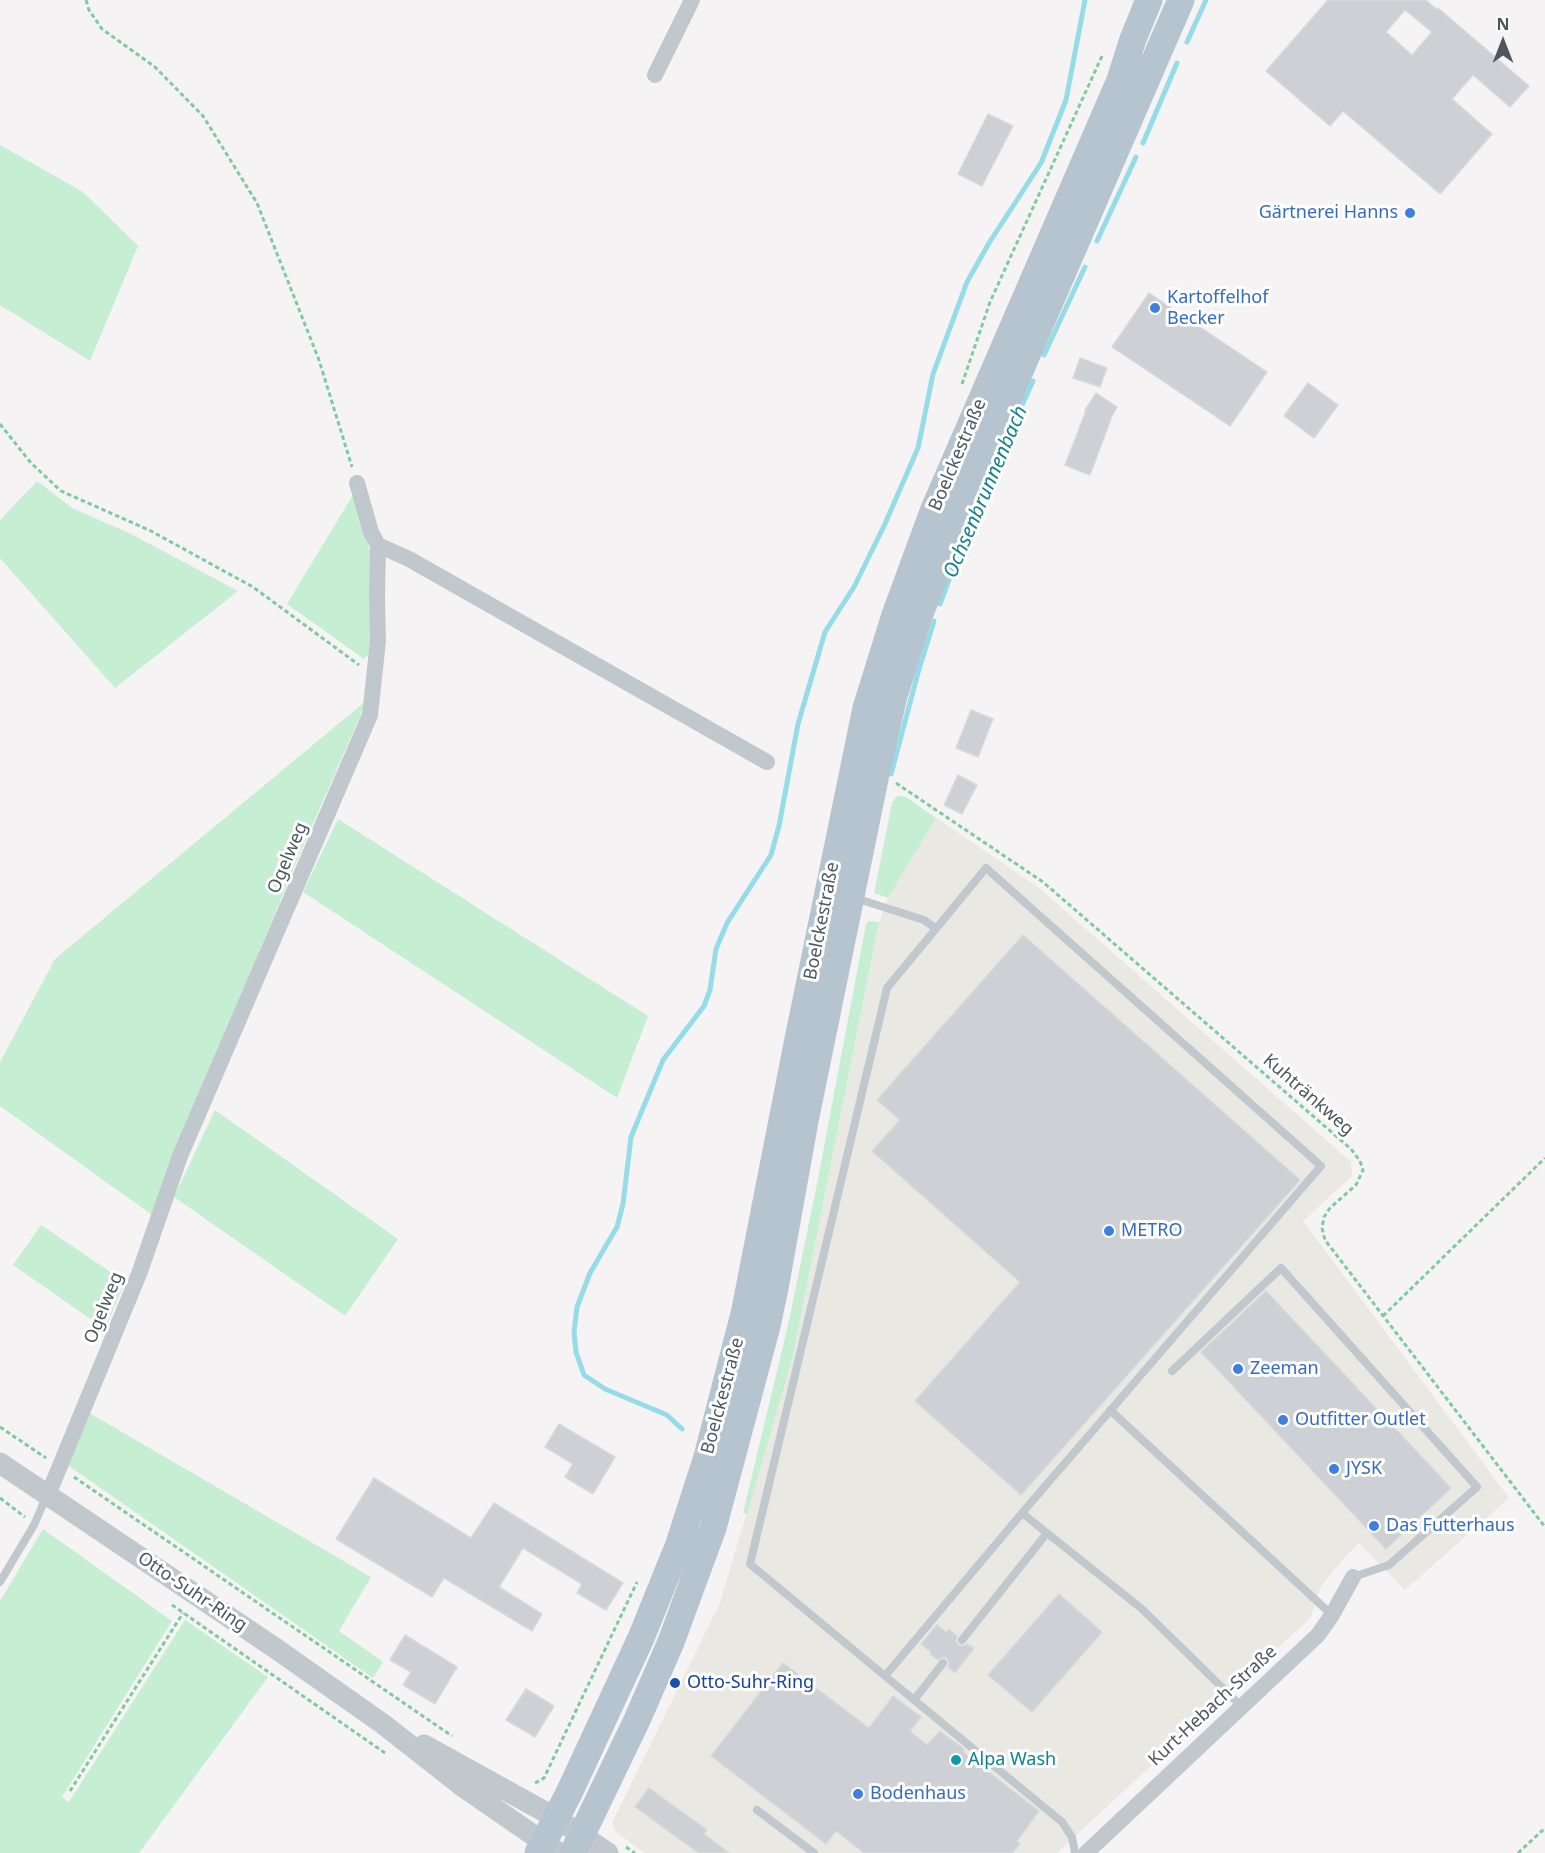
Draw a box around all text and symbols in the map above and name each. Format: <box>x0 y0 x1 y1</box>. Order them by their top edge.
north arrow <box>1473 12 1533 72</box>
text: N <box>1496 13 1510 35</box>
place label: Gärtnerei Hanns <box>1259 202 1398 224</box>
marker: Gärtnerei Hanns <box>1403 206 1417 220</box>
place label: Kartoffelhof Becker <box>1167 287 1268 330</box>
marker: Kartoffelhof Becker <box>1148 301 1162 315</box>
street label: Boelckestraße <box>925 396 991 514</box>
water label: Ochsenbrunnenbach <box>939 402 1033 582</box>
street label: Ogelweg <box>263 819 313 897</box>
street label: Boelckestraße <box>800 860 844 982</box>
street label: Kuhtränkweg <box>1258 1050 1358 1140</box>
place label: METRO <box>1121 1220 1183 1242</box>
marker: METRO <box>1102 1224 1116 1238</box>
street label: Ogelweg <box>80 1269 128 1347</box>
street label: Boelckestraße <box>697 1335 749 1457</box>
place label: Zeeman <box>1250 1358 1319 1380</box>
marker: Zeeman <box>1231 1362 1245 1376</box>
place label: Outfitter Outlet <box>1295 1409 1426 1431</box>
marker: Outfitter Outlet <box>1276 1413 1290 1427</box>
place label: JYSK <box>1346 1458 1382 1480</box>
marker: JYSK <box>1327 1462 1341 1476</box>
place label: Das Futterhaus <box>1386 1515 1515 1537</box>
marker: Das Futterhaus <box>1367 1519 1381 1533</box>
street label: Otto-Suhr-Ring <box>133 1548 251 1636</box>
street label: Kurt-Hebach-Straße <box>1144 1641 1282 1771</box>
place label: Otto-Suhr-Ring <box>687 1672 814 1694</box>
marker: Otto-Suhr-Ring <box>668 1676 682 1690</box>
place label: Alpa Wash <box>968 1749 1056 1771</box>
marker: Alpa Wash <box>949 1753 963 1767</box>
place label: Bodenhaus <box>870 1783 966 1805</box>
marker: Bodenhaus <box>851 1787 865 1801</box>

